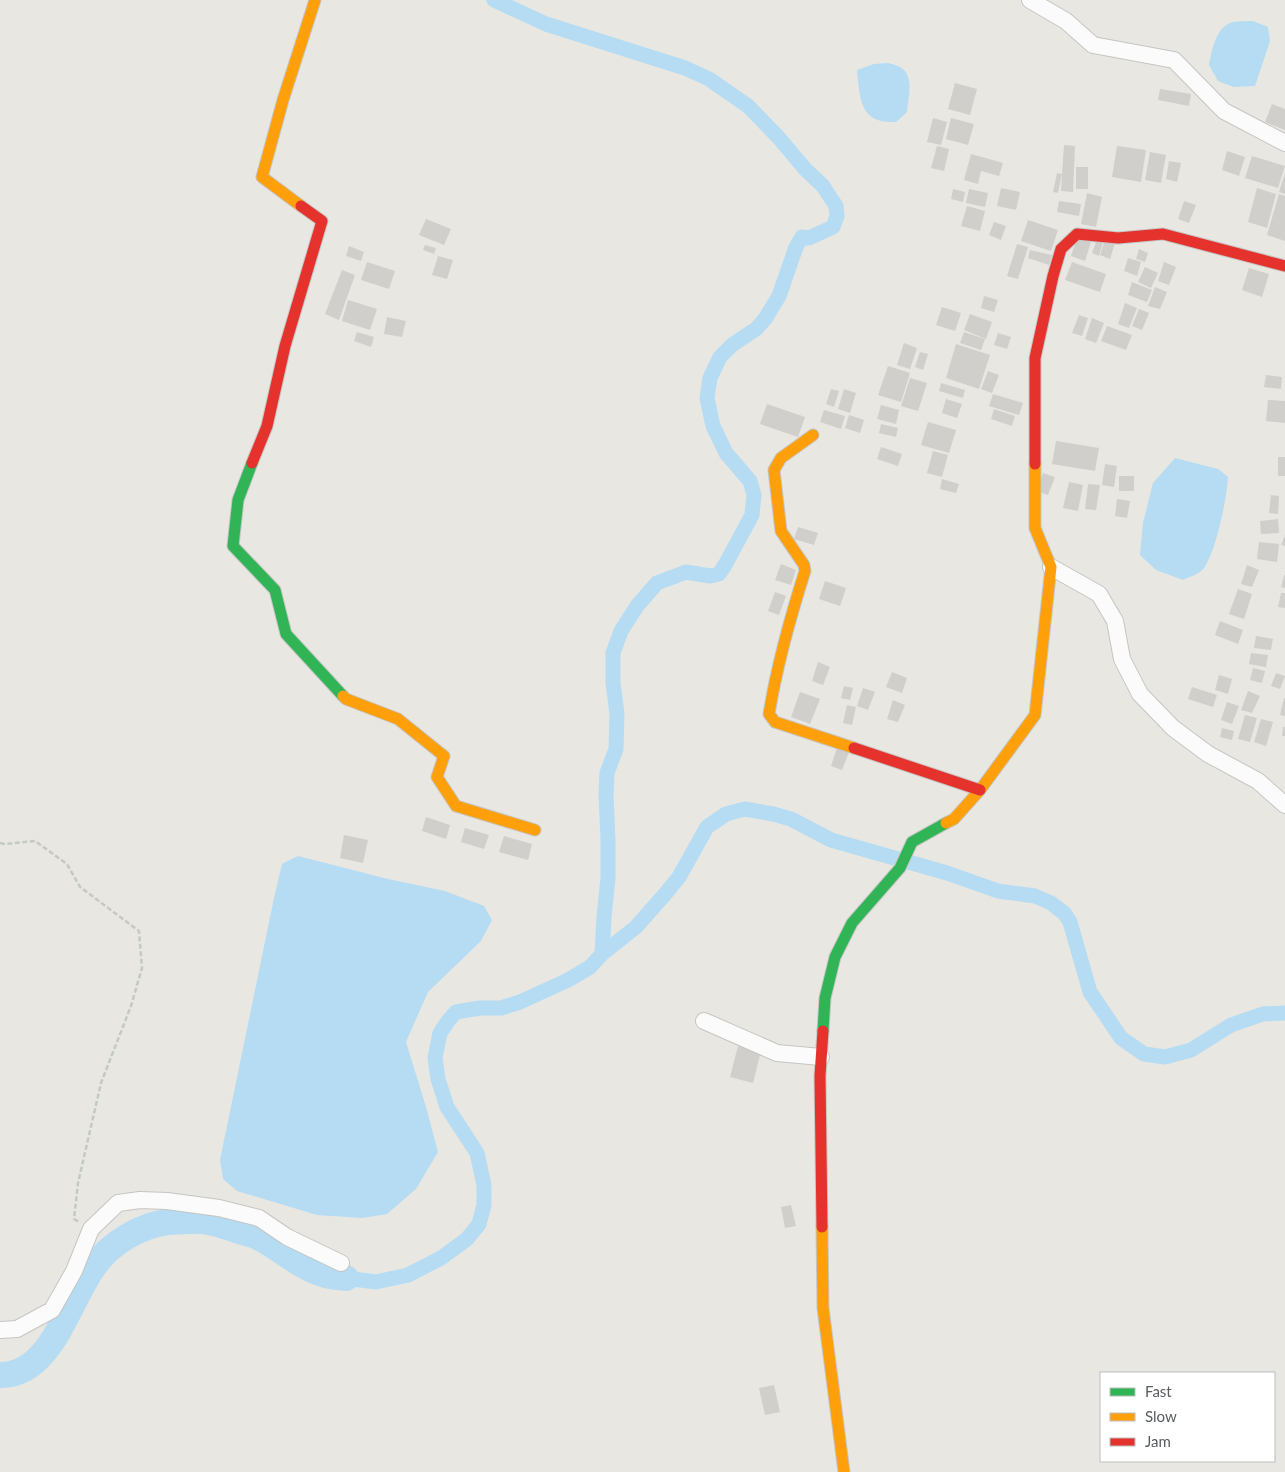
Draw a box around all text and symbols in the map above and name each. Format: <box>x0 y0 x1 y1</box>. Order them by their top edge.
legend <box>1100 1372 1275 1462</box>
text: Fast <box>1145 1382 1172 1400</box>
text: Slow <box>1145 1407 1177 1425</box>
text: Jam <box>1145 1432 1171 1450</box>

